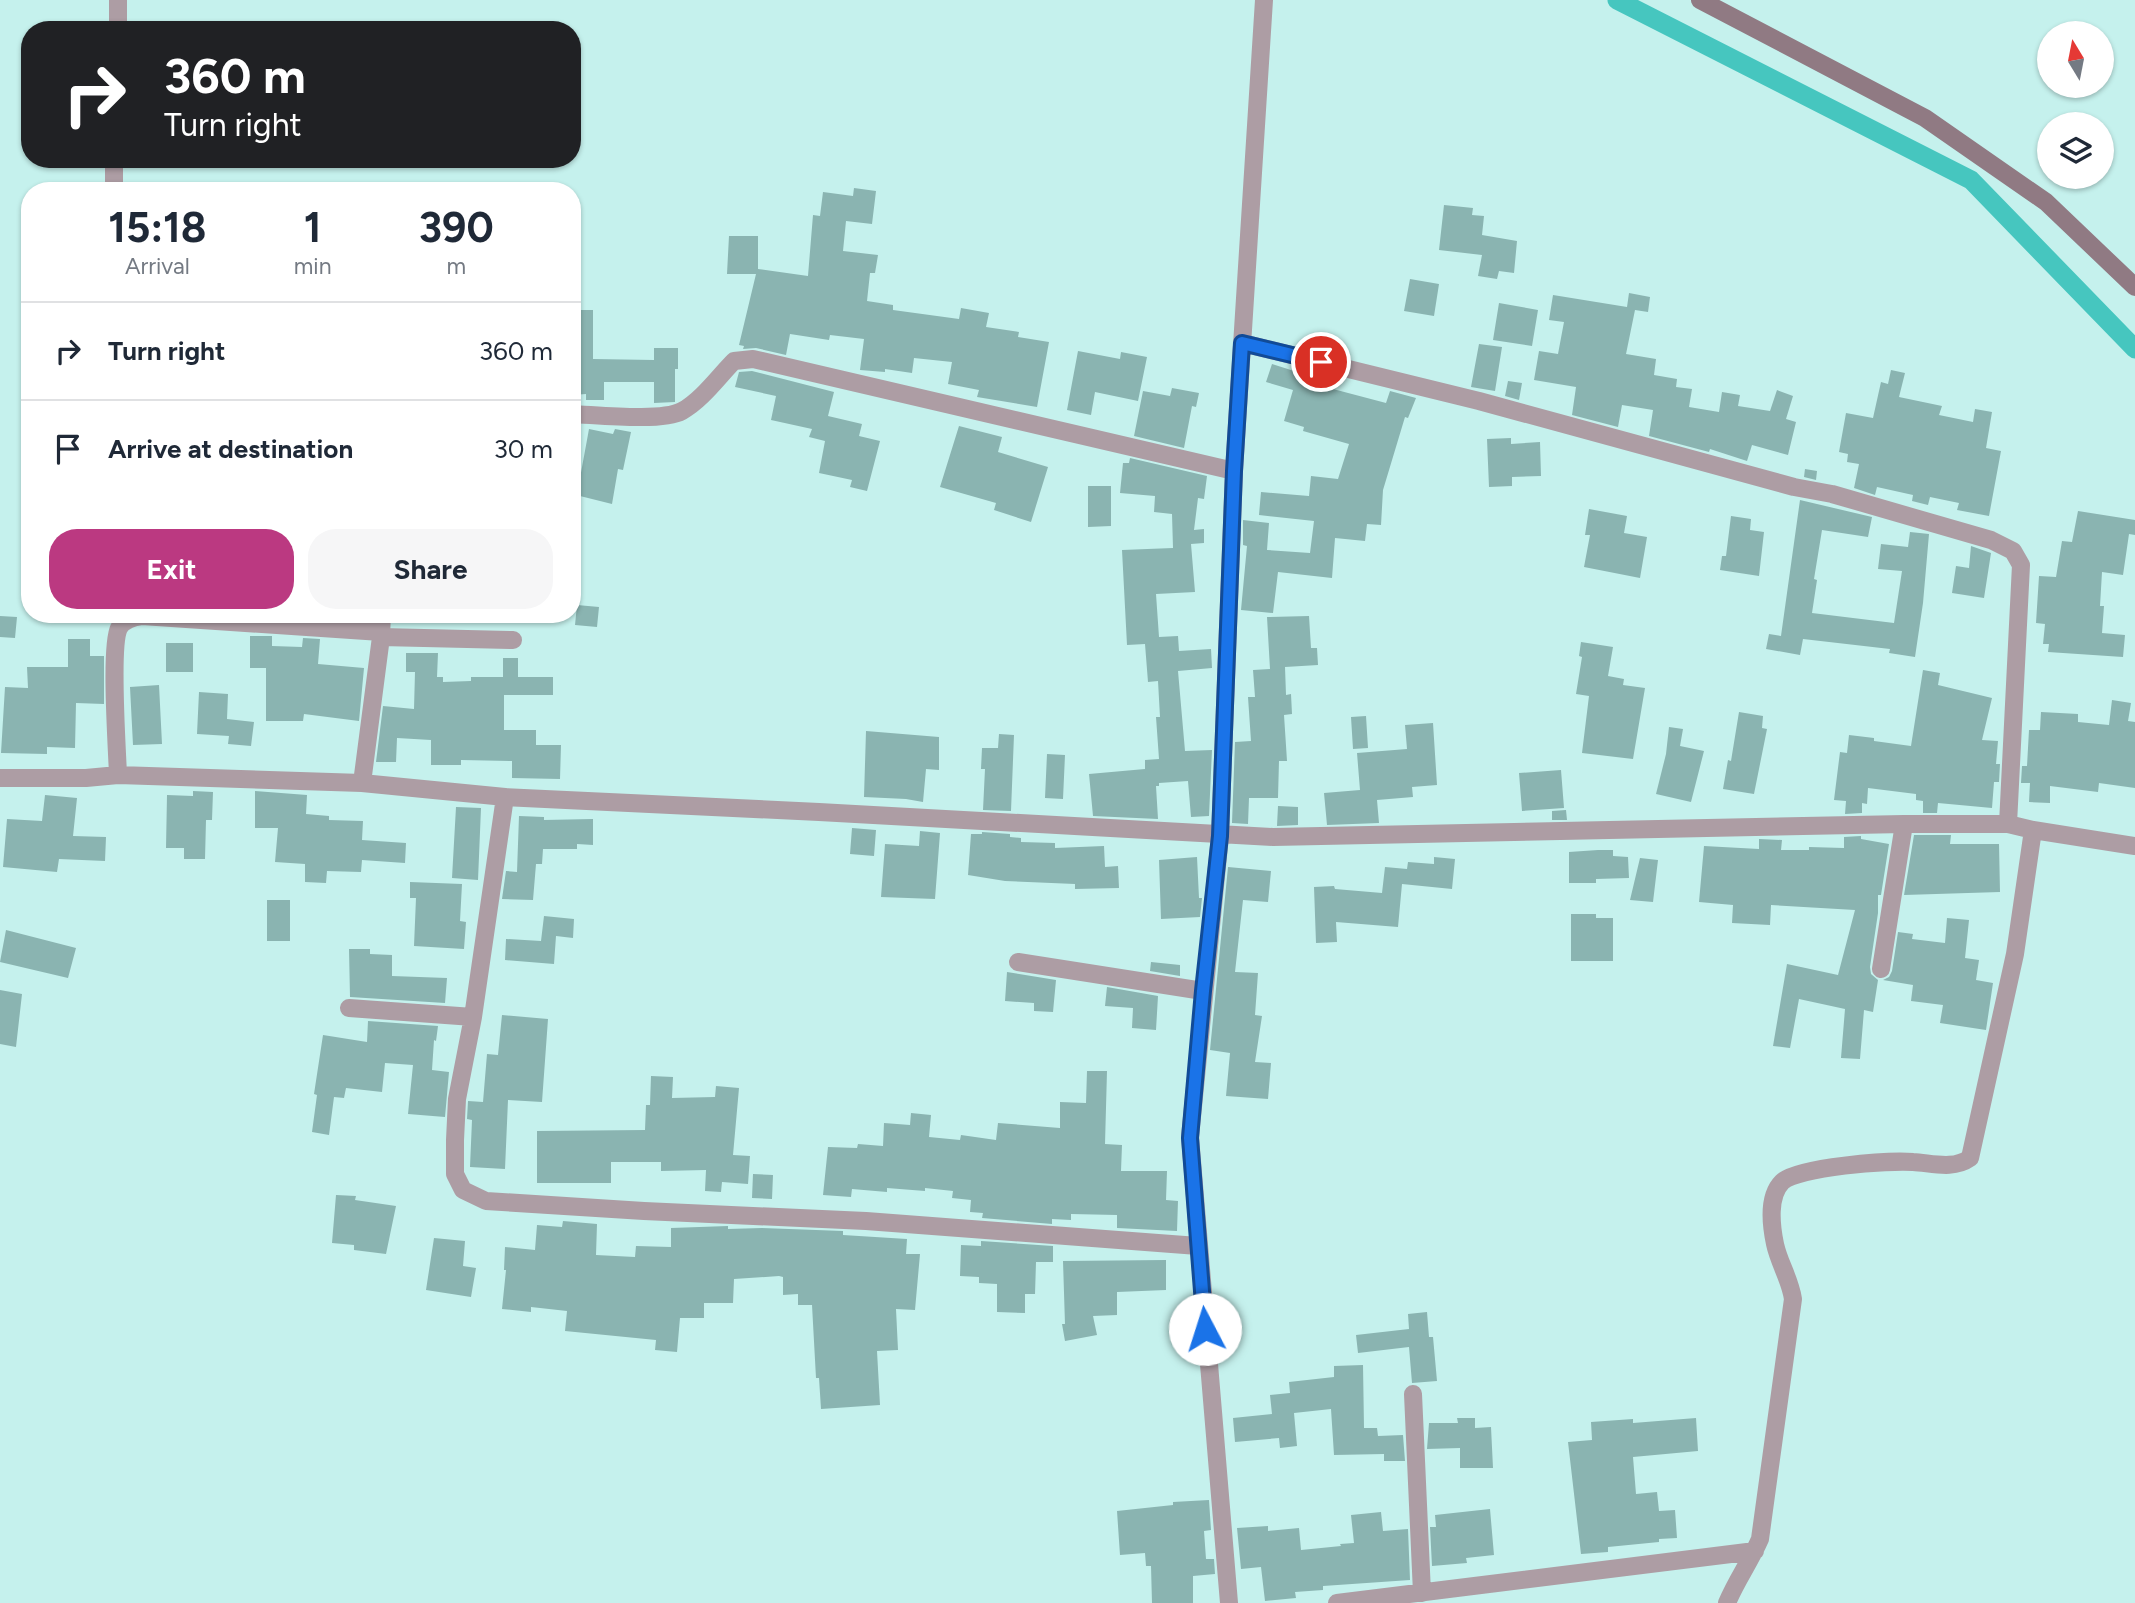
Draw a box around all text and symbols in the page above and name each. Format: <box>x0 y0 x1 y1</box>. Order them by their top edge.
north arrow <box>2037 21 2114 98</box>
map controls <box>2037 21 2114 189</box>
text: 360 m <box>164 46 306 105</box>
icon: right <box>49 49 140 140</box>
text: Turn right <box>164 106 302 144</box>
button: layers <box>2037 112 2114 189</box>
text: 15:18 <box>108 202 206 253</box>
text: 1 <box>304 202 321 253</box>
text: 390 <box>419 202 494 253</box>
text: Arrival <box>125 252 190 280</box>
text: min <box>294 252 331 280</box>
text: m <box>446 252 466 280</box>
icon: right <box>49 332 87 370</box>
pin <box>1291 332 1351 392</box>
text: Turn right <box>108 335 225 367</box>
text: 360 m <box>479 335 553 367</box>
icon: arrive <box>1302 343 1340 381</box>
icon: arrive <box>49 430 87 468</box>
text: Arrive at destination <box>108 433 353 465</box>
text: 30 m <box>494 433 553 465</box>
button: Exit <box>49 529 294 609</box>
button: Share <box>308 529 553 609</box>
position arrow <box>1168 1292 1242 1366</box>

